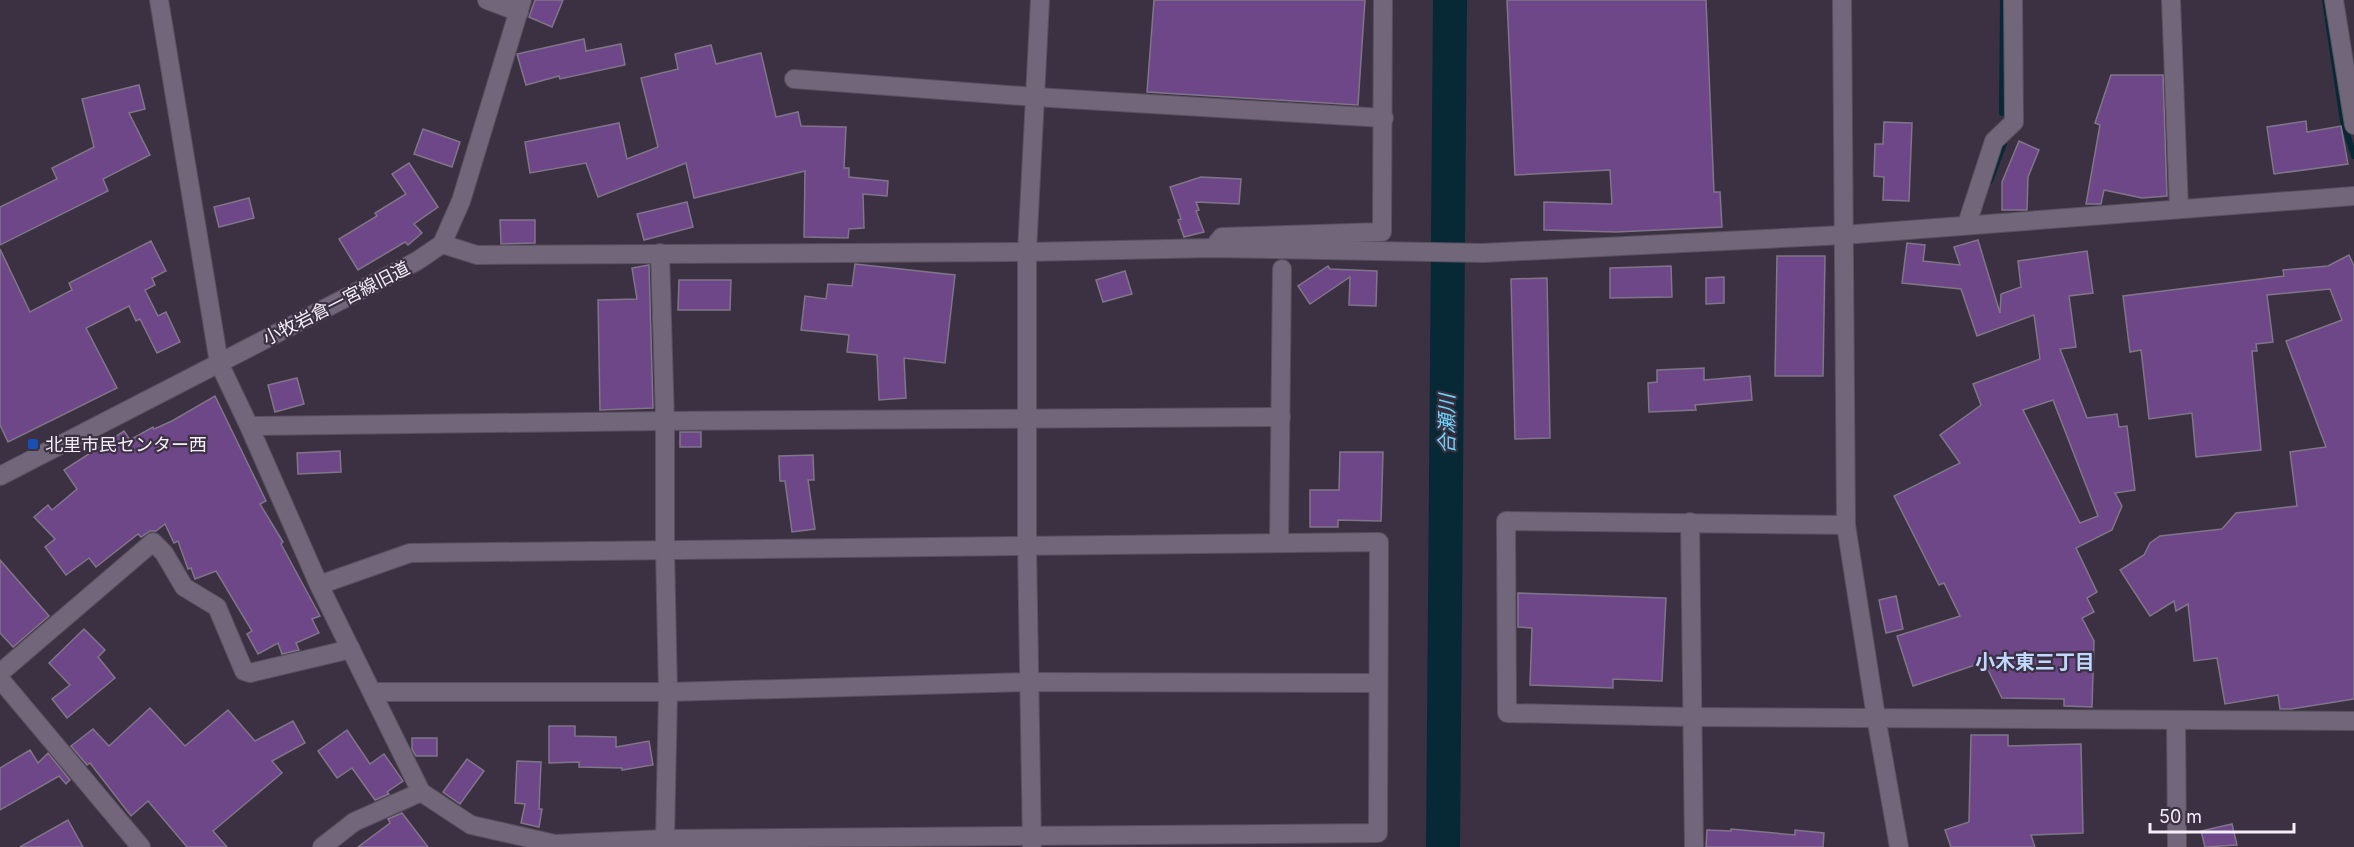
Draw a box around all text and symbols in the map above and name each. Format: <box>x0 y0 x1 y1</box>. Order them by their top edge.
street label: 小牧岩倉一宮線旧道 <box>259 257 413 349</box>
water label: 合瀬川 <box>1435 392 1459 454</box>
place label: 北里市民センター西 <box>45 434 207 455</box>
marker: 北里市民センター西 <box>26 437 40 451</box>
district label: 小木東三丁目 <box>1975 650 2095 674</box>
scale bar <box>2150 796 2294 834</box>
text: 50 m <box>2159 806 2202 827</box>

